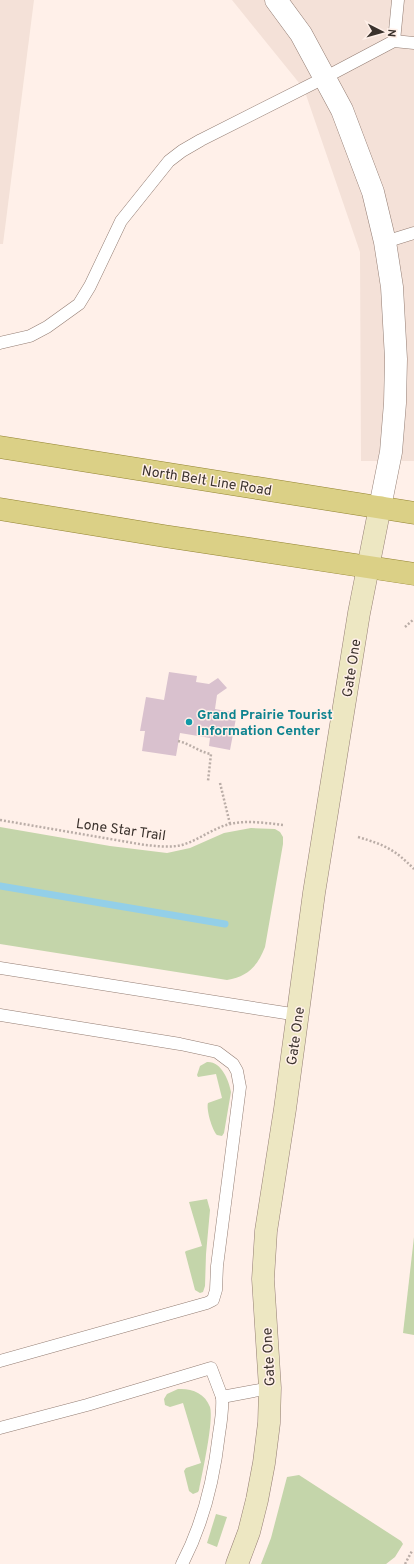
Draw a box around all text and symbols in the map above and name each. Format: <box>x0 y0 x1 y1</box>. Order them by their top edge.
north arrow <box>362 12 402 52</box>
text: N <box>384 28 398 38</box>
street label: North Belt Line Road <box>141 463 273 500</box>
street label: Gate One <box>339 638 365 699</box>
place label: Grand Prairie Tourist Information Center <box>197 707 333 740</box>
marker: Grand Prairie Tourist Information Center <box>184 717 194 727</box>
street label: Lone Star Trail <box>75 816 167 845</box>
street label: Gate One <box>284 1006 309 1066</box>
street label: Gate One <box>259 1327 280 1387</box>

